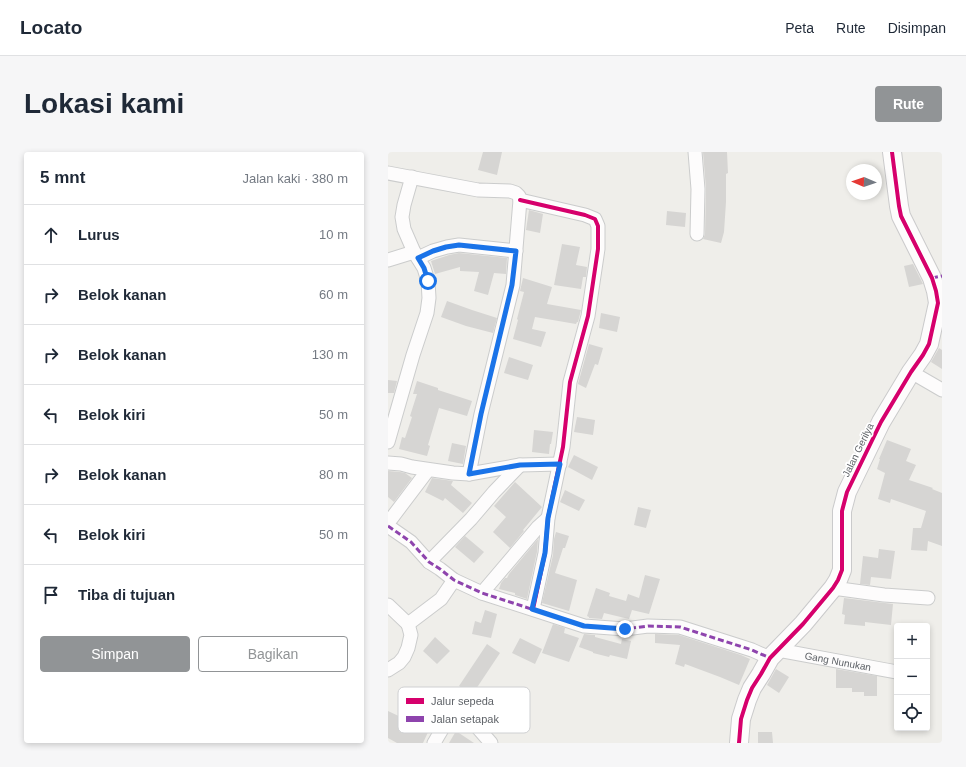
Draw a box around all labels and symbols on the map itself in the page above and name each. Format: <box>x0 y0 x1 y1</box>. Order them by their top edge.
north arrow <box>846 164 882 200</box>
route start <box>419 272 437 290</box>
street label: Jalan Gerilya <box>840 421 876 479</box>
route end <box>616 620 634 638</box>
street label: Gang Nunukan <box>804 650 872 673</box>
legend <box>398 687 530 733</box>
text: Jalur sepeda <box>431 695 495 707</box>
text: Jalan setapak <box>431 713 499 725</box>

